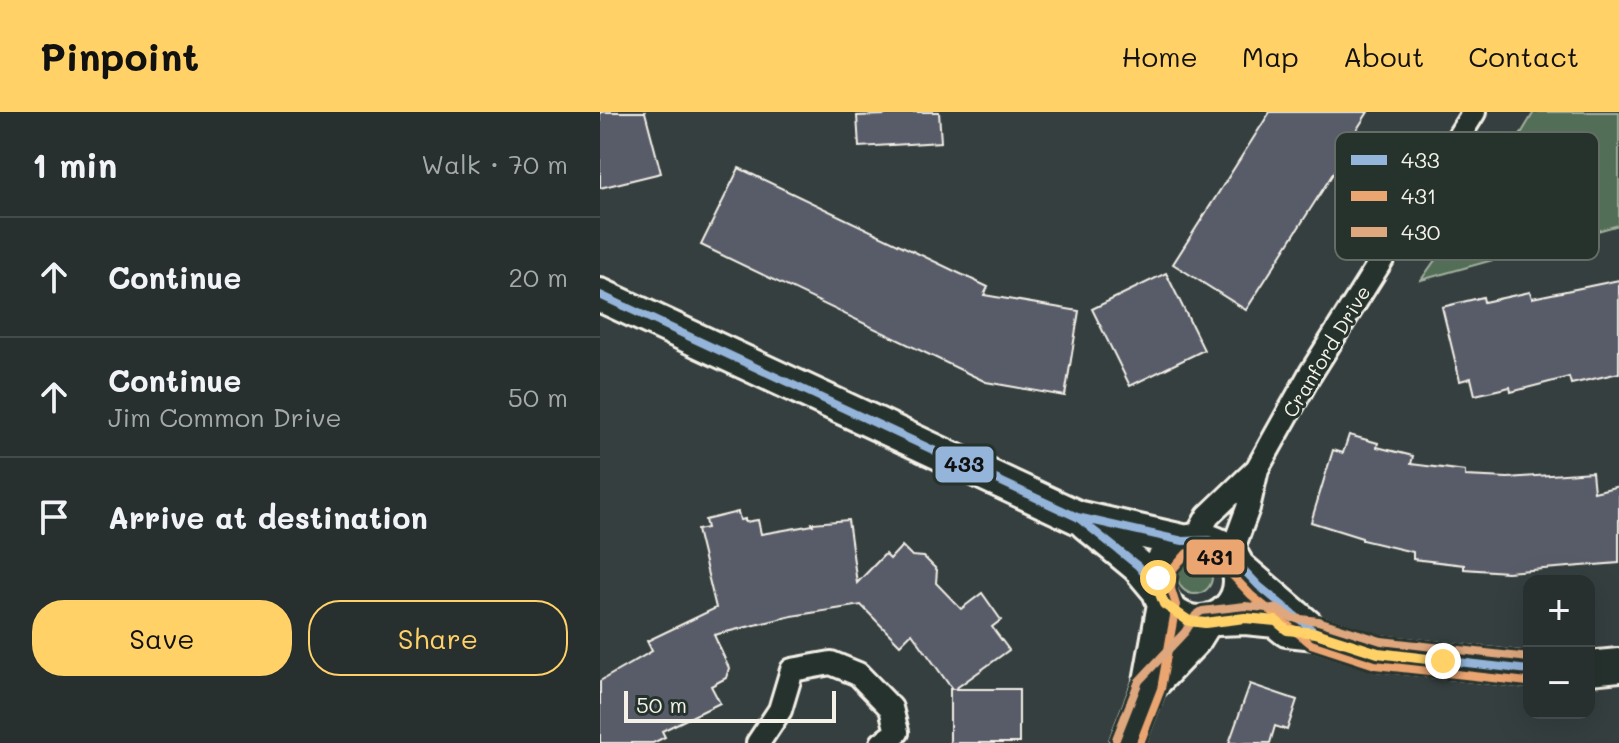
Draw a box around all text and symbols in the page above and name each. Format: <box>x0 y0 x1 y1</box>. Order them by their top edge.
text: Pinpoint <box>40 31 199 81</box>
text: Home <box>1122 38 1198 74</box>
text: Map <box>1242 38 1299 74</box>
text: About <box>1343 38 1424 74</box>
text: Contact <box>1468 38 1579 74</box>
legend <box>1335 132 1599 260</box>
text: 1 min <box>32 142 117 187</box>
text: 433 <box>1401 145 1440 174</box>
text: Walk · 70 m <box>421 147 568 181</box>
text: 431 <box>1401 181 1437 210</box>
text: 430 <box>1401 217 1440 246</box>
icon: ahead <box>32 255 76 299</box>
text: Continue <box>108 257 241 297</box>
text: 20 m <box>508 260 568 294</box>
street label: Cranford Drive <box>1276 280 1376 422</box>
text: Continue <box>108 360 241 400</box>
icon: ahead <box>32 375 76 419</box>
text: 50 m <box>508 380 568 414</box>
text: Jim Common Drive <box>108 400 342 434</box>
line badge: 433 <box>934 445 995 484</box>
text: 433 <box>944 449 984 478</box>
icon: arrive <box>32 495 76 539</box>
text: Arrive at destination <box>108 497 428 537</box>
line badge: 431 <box>1185 538 1246 576</box>
text: 431 <box>1197 542 1233 571</box>
route start <box>1140 560 1176 596</box>
map controls <box>1523 575 1595 719</box>
button: + <box>1523 575 1595 647</box>
button: Save <box>32 600 292 676</box>
button: Share <box>308 600 568 676</box>
route end <box>1425 643 1461 679</box>
button: − <box>1523 647 1595 719</box>
scale bar <box>624 687 836 723</box>
text: 50 m <box>636 690 687 719</box>

